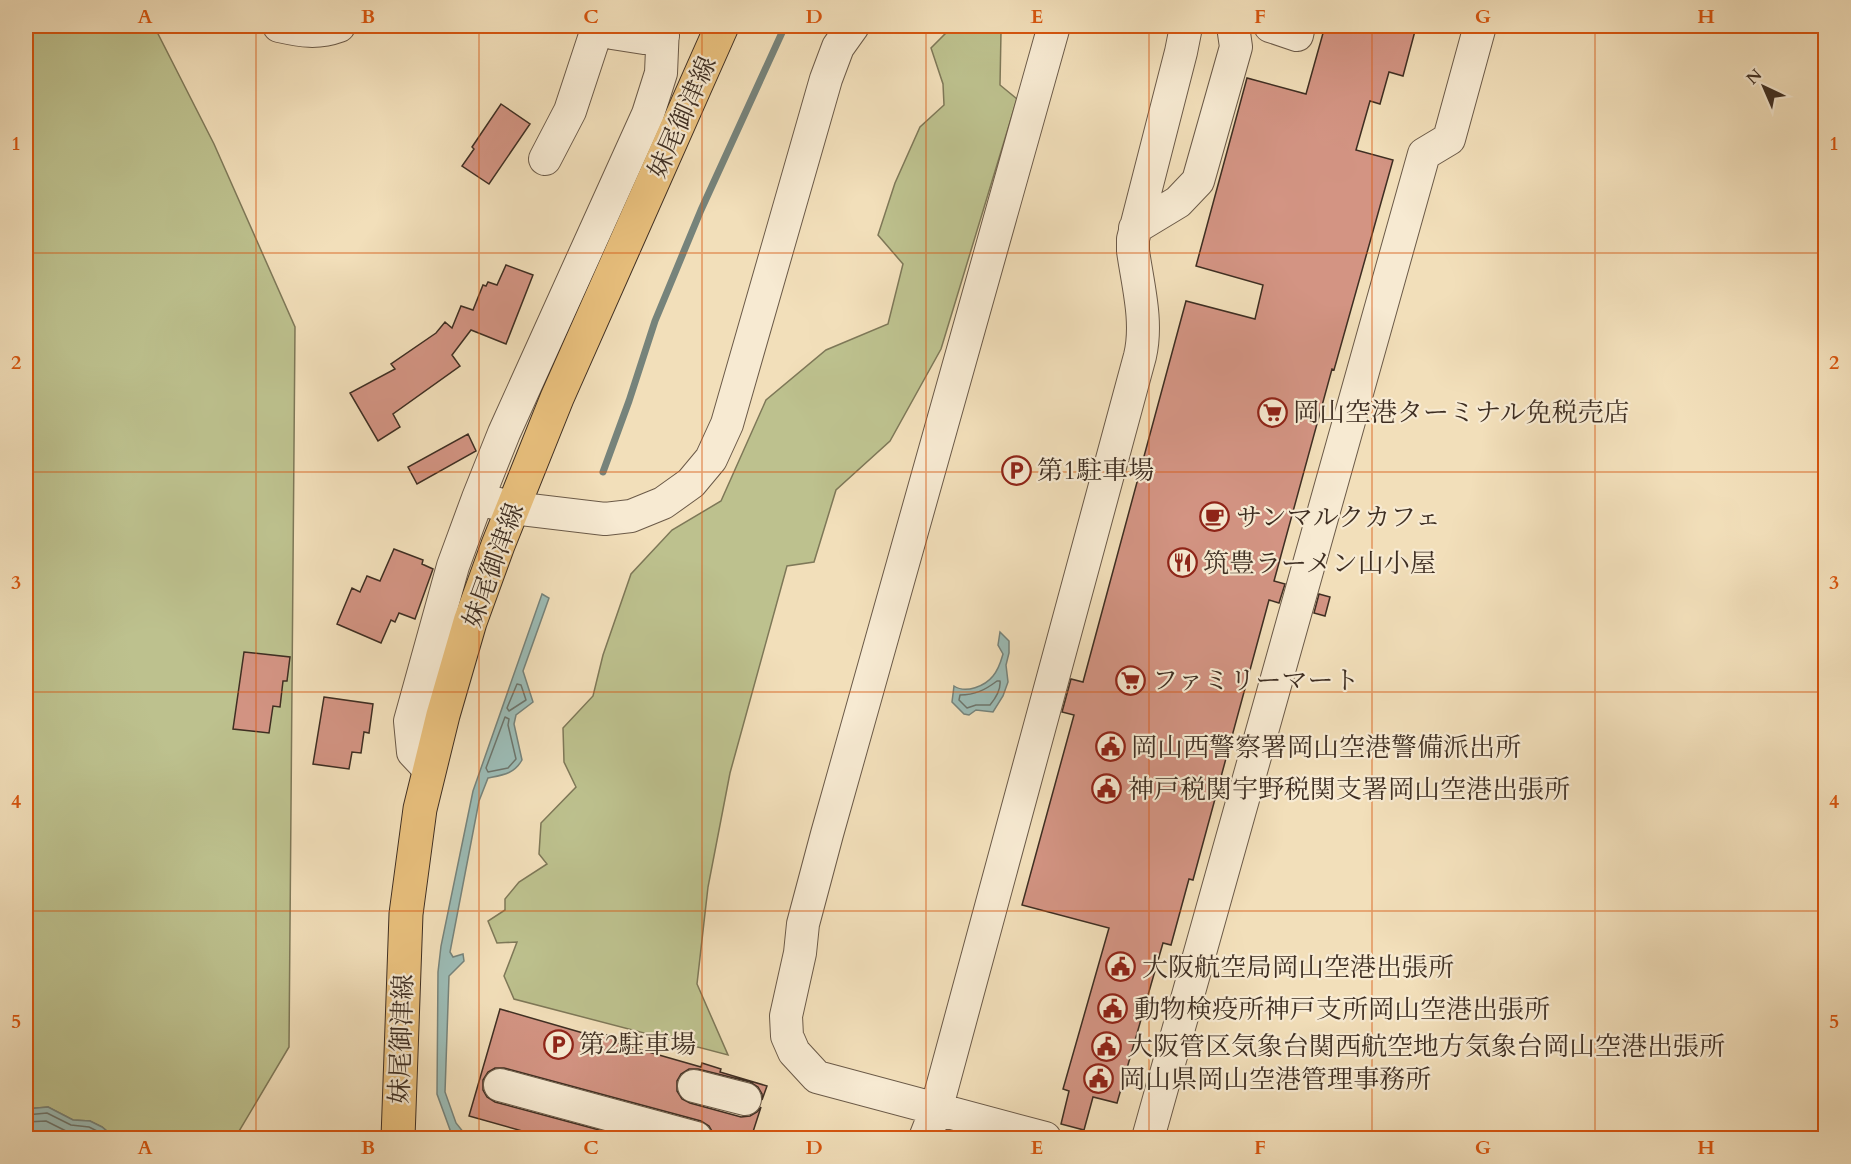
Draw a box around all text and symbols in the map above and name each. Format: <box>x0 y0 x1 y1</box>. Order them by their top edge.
text: A <box>137 3 153 30</box>
text: B <box>361 3 375 30</box>
text: C <box>583 3 599 30</box>
text: D <box>805 3 823 30</box>
text: E <box>1031 3 1043 30</box>
text: F <box>1254 3 1266 30</box>
text: G <box>1475 3 1491 30</box>
text: H <box>1697 3 1715 30</box>
street label: 妹尾御津線 <box>640 51 725 184</box>
north arrow <box>1734 57 1794 117</box>
text: N <box>1742 64 1767 90</box>
text: 1 <box>11 130 21 157</box>
text: 1 <box>1829 130 1839 157</box>
text: 2 <box>11 349 21 376</box>
text: 2 <box>1829 349 1839 376</box>
place label: 岡山空港ターミナル免税売店 <box>1293 395 1630 430</box>
supermarket icon: 岡山空港ターミナル免税売店 <box>1256 396 1288 428</box>
place label: 第1駐車場 <box>1037 453 1154 488</box>
parking icon: 第1駐車場 <box>1000 454 1032 486</box>
street label: 妹尾御津線 <box>455 498 532 632</box>
place label: サンマルクカフェ <box>1236 500 1441 535</box>
cafe icon: サンマルクカフェ <box>1199 501 1231 533</box>
place label: 筑豊ラーメン山小屋 <box>1203 546 1436 581</box>
restaurant icon: 筑豊ラーメン山小屋 <box>1166 547 1198 579</box>
text: 3 <box>11 569 21 596</box>
text: 3 <box>1829 569 1839 596</box>
place label: ファミリーマート <box>1152 663 1359 698</box>
supermarket icon: ファミリーマート <box>1115 664 1147 696</box>
place label: 岡山西警察署岡山空港警備派出所 <box>1131 730 1521 765</box>
public building icon: 岡山西警察署岡山空港警備派出所 <box>1094 731 1126 763</box>
place label: 神戸税関宇野税関支署岡山空港出張所 <box>1128 772 1570 807</box>
public building icon: 神戸税関宇野税関支署岡山空港出張所 <box>1091 773 1123 805</box>
text: 4 <box>11 788 21 815</box>
text: 4 <box>1829 788 1839 815</box>
place label: 大阪航空局岡山空港出張所 <box>1142 950 1454 985</box>
public building icon: 大阪航空局岡山空港出張所 <box>1105 951 1137 983</box>
street label: 妹尾御津線 <box>382 973 421 1105</box>
place label: 動物検疫所神戸支所岡山空港出張所 <box>1134 992 1550 1027</box>
public building icon: 動物検疫所神戸支所岡山空港出張所 <box>1097 993 1129 1025</box>
text: 5 <box>11 1008 21 1035</box>
text: 5 <box>1829 1008 1839 1035</box>
place label: 第2駐車場 <box>579 1027 696 1062</box>
parking icon: 第2駐車場 <box>542 1028 574 1060</box>
place label: 大阪管区気象台関西航空地方気象台岡山空港出張所 <box>1127 1029 1725 1064</box>
public building icon: 大阪管区気象台関西航空地方気象台岡山空港出張所 <box>1090 1030 1122 1062</box>
place label: 岡山県岡山空港管理事務所 <box>1119 1062 1431 1097</box>
public building icon: 岡山県岡山空港管理事務所 <box>1082 1063 1114 1095</box>
text: A <box>137 1134 153 1161</box>
text: B <box>361 1134 375 1161</box>
text: C <box>583 1134 599 1161</box>
text: D <box>805 1134 823 1161</box>
text: E <box>1031 1134 1043 1161</box>
text: F <box>1254 1134 1266 1161</box>
text: G <box>1475 1134 1491 1161</box>
text: H <box>1697 1134 1715 1161</box>

